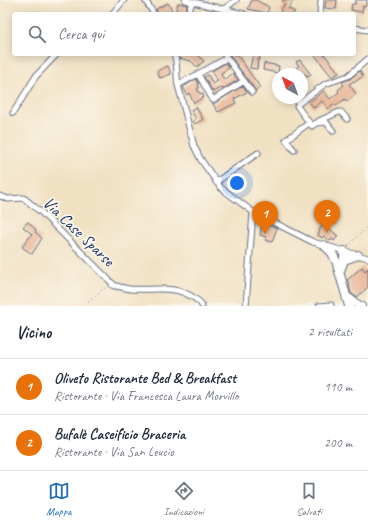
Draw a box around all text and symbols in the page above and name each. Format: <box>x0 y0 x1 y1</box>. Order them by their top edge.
search box <box>12 12 356 56</box>
icon: search <box>26 23 48 45</box>
text: Cerca qui <box>58 25 104 44</box>
north arrow <box>272 68 308 104</box>
your location <box>227 173 247 193</box>
street label: Via Case Sparse <box>39 192 120 272</box>
pin: 2 <box>314 200 340 233</box>
pin: 1 <box>252 201 278 234</box>
text: Vicino <box>16 322 51 343</box>
text: 2 risultati <box>308 324 352 340</box>
text: Oliveto Ristorante Bed & Breakfast <box>54 369 236 388</box>
text: 1 <box>26 379 32 395</box>
text: 110 m <box>324 379 352 395</box>
text: Ristorante · Via Francesca Laura Morvillo <box>54 388 238 404</box>
text: Bufalè Caseificio Braceria <box>54 425 185 444</box>
text: 2 <box>26 435 32 451</box>
text: 200 m <box>324 435 352 451</box>
text: Ristorante · Via San Leucio <box>54 444 174 460</box>
tab: Mappa <box>46 480 72 518</box>
tab: Indicazioni <box>164 480 204 518</box>
tab: Salvati <box>296 480 322 518</box>

